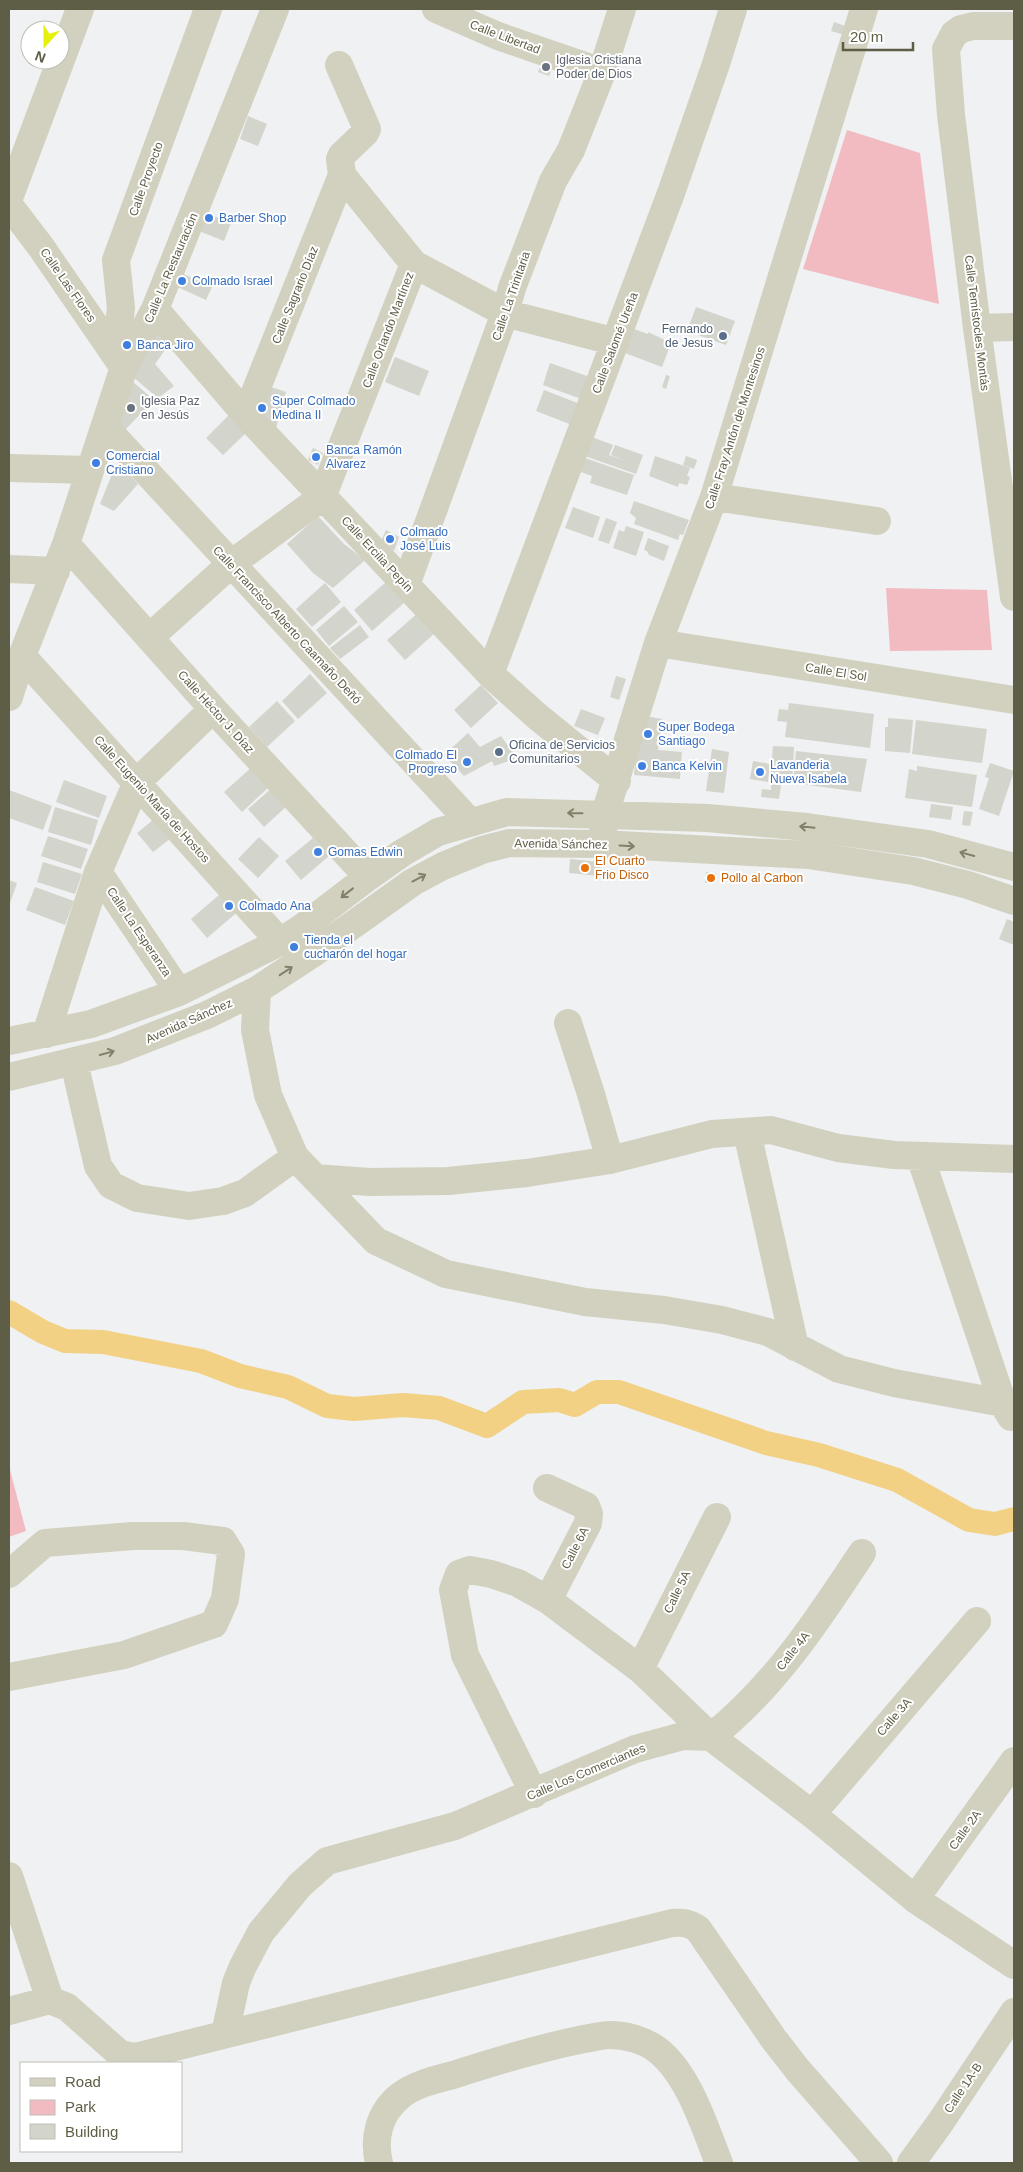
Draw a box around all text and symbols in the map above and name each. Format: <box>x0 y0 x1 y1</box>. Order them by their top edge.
street label: Calle Libertad <box>468 17 542 57</box>
north arrow <box>20 20 70 70</box>
scale bar <box>843 20 913 52</box>
text: 20 m <box>850 28 883 45</box>
text: N <box>33 48 48 66</box>
place label: Iglesia Cristiana Poder de Dios <box>556 53 642 81</box>
marker: Iglesia Cristiana Poder de Dios <box>540 61 552 73</box>
street label: Calle Proyecto <box>126 140 166 218</box>
street label: Calle La Restauración <box>141 211 201 325</box>
place label: Barber Shop <box>219 211 287 225</box>
marker: Barber Shop <box>203 212 215 224</box>
street label: Calle Sagrario Díaz <box>269 244 321 346</box>
street label: Calle Las Flores <box>37 245 99 325</box>
street label: Calle La Trinitaria <box>489 249 533 342</box>
street label: Calle Temístocles Montás <box>962 254 992 392</box>
street label: Calle Orlando Martínez <box>359 270 417 390</box>
place label: Colmado Israel <box>192 274 273 288</box>
marker: Colmado Israel <box>176 275 188 287</box>
street label: Calle Salomé Ureña <box>589 290 641 396</box>
place label: Fernando de Jesus <box>662 322 713 350</box>
marker: Fernando de Jesus <box>717 330 729 342</box>
place label: Banca Jiro <box>137 338 194 352</box>
marker: Banca Jiro <box>121 339 133 351</box>
street label: Calle Fray Antón de Montesinos <box>702 345 768 511</box>
place label: Iglesia Paz en Jesús <box>141 394 200 422</box>
place label: Super Colmado Medina II <box>272 394 356 422</box>
marker: Iglesia Paz en Jesús <box>125 402 137 414</box>
marker: Super Colmado Medina II <box>256 402 268 414</box>
place label: Banca Ramón Alvarez <box>326 443 402 471</box>
place label: Comercial Cristiano <box>106 449 160 477</box>
marker: Banca Ramón Alvarez <box>310 451 322 463</box>
marker: Comercial Cristiano <box>90 457 102 469</box>
street label: Calle Ercilia Pepín <box>338 513 416 595</box>
place label: Colmado José Luis <box>400 525 451 553</box>
marker: Colmado José Luis <box>384 533 396 545</box>
street label: Calle Francisco Alberto Caamaño Deñó <box>210 543 364 707</box>
street label: Calle El Sol <box>804 660 868 684</box>
street label: Calle Héctor J. Díaz <box>175 668 257 756</box>
place label: Super Bodega Santiago <box>658 720 735 748</box>
marker: Super Bodega Santiago <box>642 728 654 740</box>
street label: Calle Eugenio María de Hostos <box>91 733 213 865</box>
place label: Oficina de Servicios Comunitarios <box>509 738 615 766</box>
marker: Oficina de Servicios Comunitarios <box>493 746 505 758</box>
place label: Colmado El Progreso <box>395 748 457 776</box>
marker: Colmado El Progreso <box>461 756 473 768</box>
place label: Lavanderia Nueva Isabela <box>770 758 847 786</box>
place label: Banca Kelvin <box>652 759 722 773</box>
marker: Banca Kelvin <box>636 760 648 772</box>
marker: Lavanderia Nueva Isabela <box>754 766 766 778</box>
one-way arrow <box>567 808 584 818</box>
one-way arrow <box>799 822 815 832</box>
street label: Avenida Sánchez <box>514 836 608 852</box>
one-way arrow <box>619 841 635 850</box>
place label: Gomas Edwin <box>328 845 403 859</box>
marker: Gomas Edwin <box>312 846 324 858</box>
one-way arrow <box>960 849 976 858</box>
place label: El Cuarto Frio Disco <box>595 854 649 882</box>
marker: El Cuarto Frio Disco <box>579 862 591 874</box>
place label: Pollo al Carbon <box>721 871 803 885</box>
marker: Pollo al Carbon <box>705 872 717 884</box>
one-way arrow <box>412 873 426 883</box>
street label: Calle La Esperanza <box>104 885 174 980</box>
one-way arrow <box>341 888 354 899</box>
place label: Colmado Ana <box>239 899 311 913</box>
marker: Colmado Ana <box>223 900 235 912</box>
place label: Tienda el cucharón del hogar <box>304 933 407 961</box>
marker: Tienda el cucharón del hogar <box>288 941 300 953</box>
one-way arrow <box>279 966 293 976</box>
street label: Avenida Sánchez <box>144 996 234 1046</box>
one-way arrow <box>99 1048 115 1058</box>
street label: Calle 6A <box>558 1525 592 1571</box>
street label: Calle 5A <box>661 1569 693 1615</box>
street label: Calle 4A <box>774 1629 812 1673</box>
street label: Calle 3A <box>874 1695 914 1739</box>
street label: Calle Los Comerciantes <box>525 1741 647 1803</box>
street label: Calle 2A <box>946 1808 984 1852</box>
street label: Calle 1A-B <box>941 2060 985 2116</box>
legend <box>20 2062 182 2152</box>
text: Road <box>65 2073 101 2090</box>
text: Park <box>65 2098 96 2115</box>
text: Building <box>65 2123 118 2140</box>

